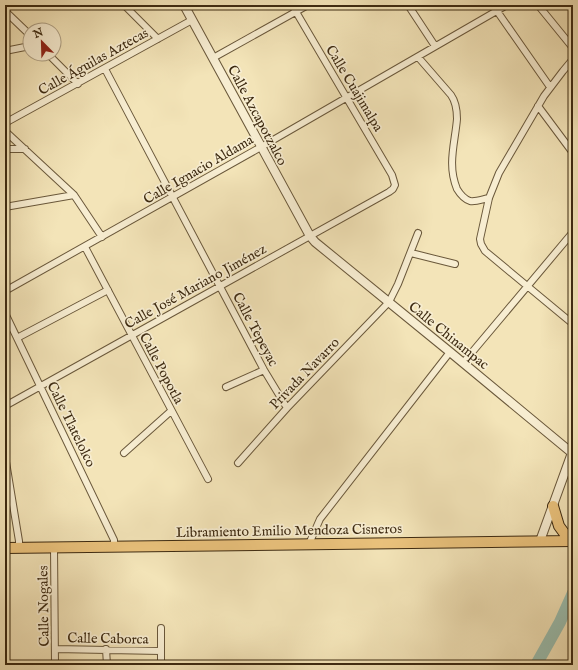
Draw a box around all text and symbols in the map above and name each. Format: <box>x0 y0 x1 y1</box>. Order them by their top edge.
north arrow <box>22 22 62 62</box>
street label: Calle Águilas Aztecas <box>35 23 152 100</box>
text: N <box>30 25 46 42</box>
street label: Calle Cuajimalpa <box>321 42 388 136</box>
street label: Calle Azcapotzalco <box>223 62 291 169</box>
street label: Calle Ignacio Aldama <box>140 131 258 209</box>
street label: Calle José Mariano Jiménez <box>121 240 270 333</box>
street label: Calle Tepeyac <box>228 289 282 370</box>
street label: Calle Chinampac <box>404 298 492 374</box>
street label: Calle Popotla <box>135 330 188 408</box>
street label: Privada Navarro <box>266 334 344 414</box>
street label: Calle Tlatelolco <box>43 379 100 471</box>
street label: Libramiento Emilio Mendoza Cisneros <box>176 520 402 542</box>
street label: Calle Nogales <box>34 565 54 647</box>
street label: Calle Caborca <box>67 629 150 649</box>

